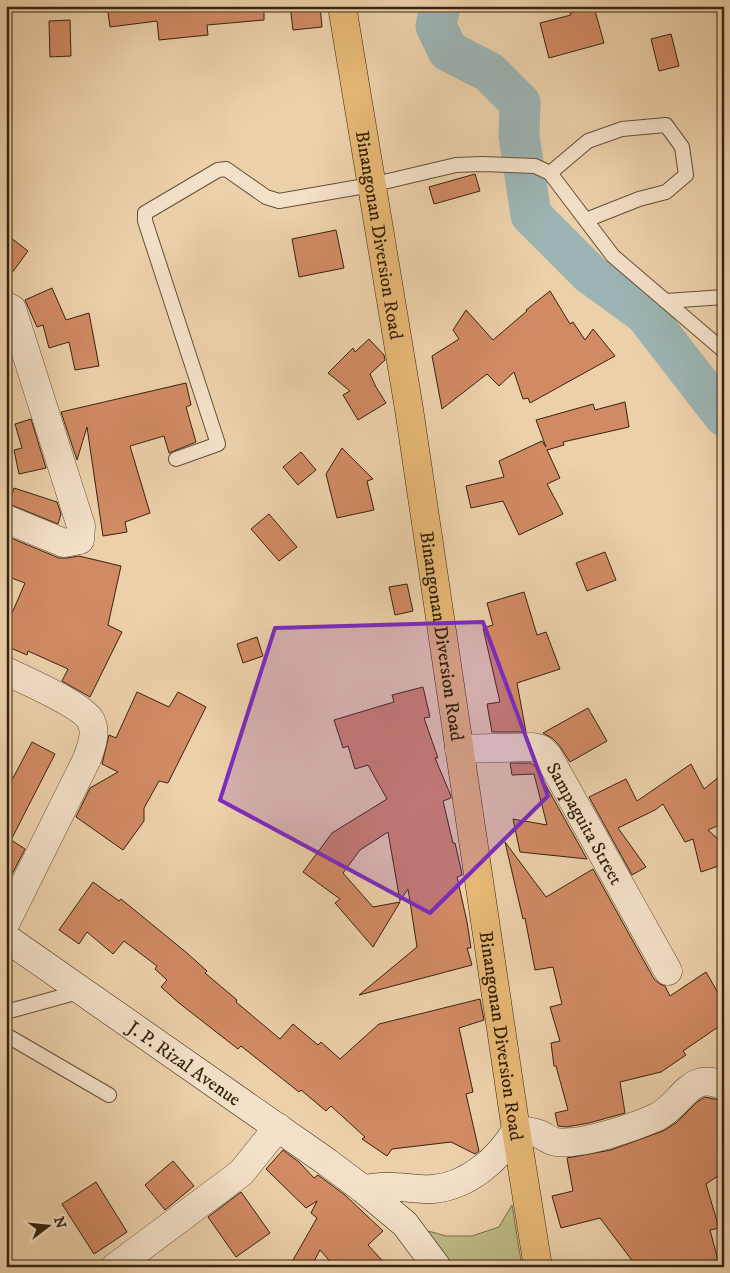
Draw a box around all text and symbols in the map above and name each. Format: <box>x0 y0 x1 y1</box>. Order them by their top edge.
street label: Binangonan Diversion Road <box>350 129 407 342</box>
street label: Binangonan Diversion Road <box>414 530 468 743</box>
street label: Sampaguita Street <box>541 759 627 889</box>
street label: Binangonan Diversion Road <box>474 929 528 1143</box>
street label: J. P. Rizal Avenue <box>121 1015 245 1112</box>
north arrow <box>22 1200 72 1250</box>
text: N <box>49 1215 70 1231</box>

